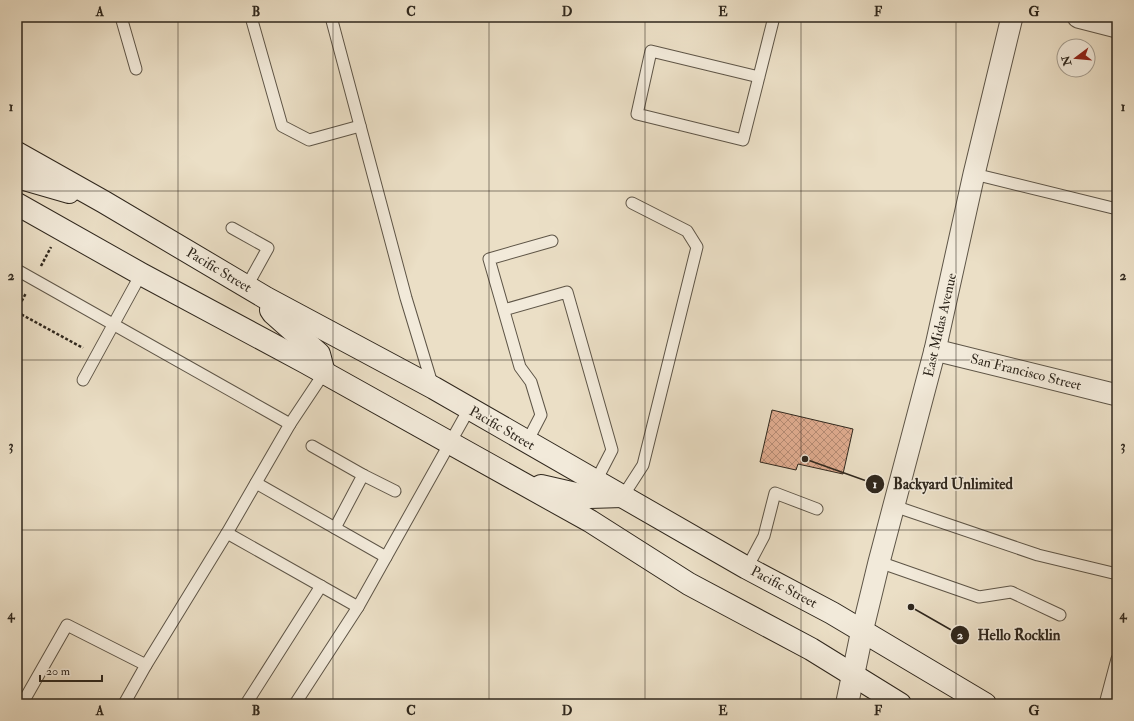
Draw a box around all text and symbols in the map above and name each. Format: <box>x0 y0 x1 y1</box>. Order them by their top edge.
text: A <box>95 4 105 20</box>
text: B <box>252 4 260 20</box>
text: C <box>406 4 416 20</box>
text: D <box>562 4 573 20</box>
text: E <box>718 4 728 20</box>
text: F <box>874 4 883 20</box>
text: G <box>1029 4 1040 20</box>
north arrow <box>1056 38 1096 78</box>
text: N <box>1059 53 1075 68</box>
text: 1 <box>9 99 14 115</box>
text: 1 <box>1121 99 1126 115</box>
street label: Pacific Street <box>183 244 255 296</box>
text: 2 <box>8 268 15 284</box>
text: 2 <box>1120 268 1127 284</box>
street label: East Midas Avenue <box>920 271 960 379</box>
street label: San Francisco Street <box>969 350 1084 394</box>
street label: Pacific Street <box>466 402 538 454</box>
text: 3 <box>9 438 14 454</box>
text: 3 <box>1121 438 1126 454</box>
callout: Backyard Unlimited <box>865 470 1021 497</box>
text: Backyard Unlimited <box>893 475 1014 495</box>
text: 1 <box>873 477 877 492</box>
street label: Pacific Street <box>748 562 821 612</box>
text: 4 <box>6 607 15 623</box>
text: 4 <box>1118 607 1127 623</box>
callout: Hello Rocklin <box>950 621 1069 648</box>
text: Hello Rocklin <box>977 626 1061 645</box>
text: 2 <box>957 628 963 643</box>
scale bar <box>40 657 102 683</box>
text: 20 m <box>46 664 71 679</box>
text: A <box>95 703 105 719</box>
text: B <box>252 703 260 719</box>
text: C <box>406 703 416 719</box>
text: D <box>562 703 573 719</box>
text: E <box>718 703 728 719</box>
text: F <box>874 703 883 719</box>
text: G <box>1029 703 1040 719</box>

